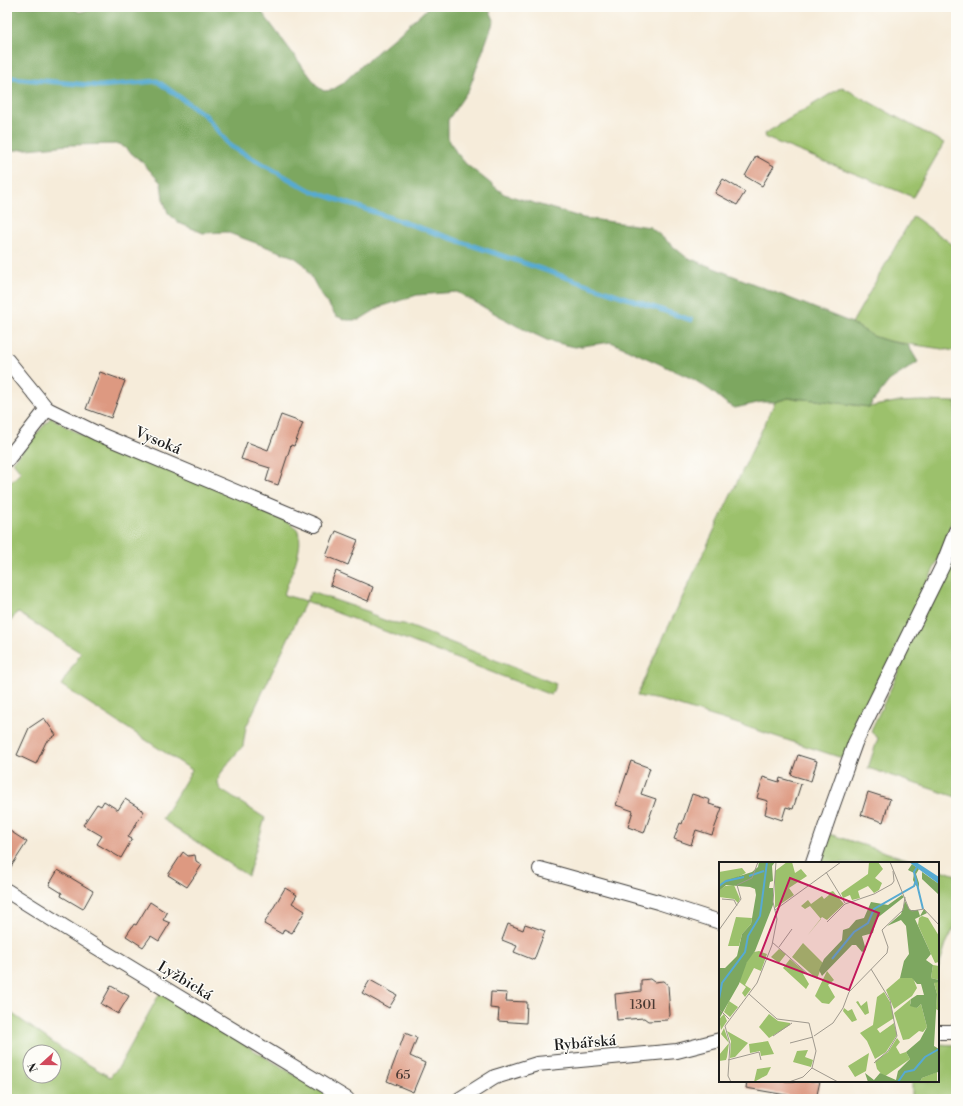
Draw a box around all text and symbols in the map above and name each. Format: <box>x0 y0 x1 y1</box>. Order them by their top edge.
street label: Vysoká <box>131 422 184 459</box>
inset map <box>719 862 939 1082</box>
street label: Lyžbická <box>154 957 216 1005</box>
house number: 1301 <box>630 997 657 1013</box>
street label: Rybářská <box>553 1031 617 1055</box>
north arrow <box>22 1044 62 1084</box>
text: N <box>25 1060 42 1074</box>
house number: 65 <box>395 1067 411 1083</box>

